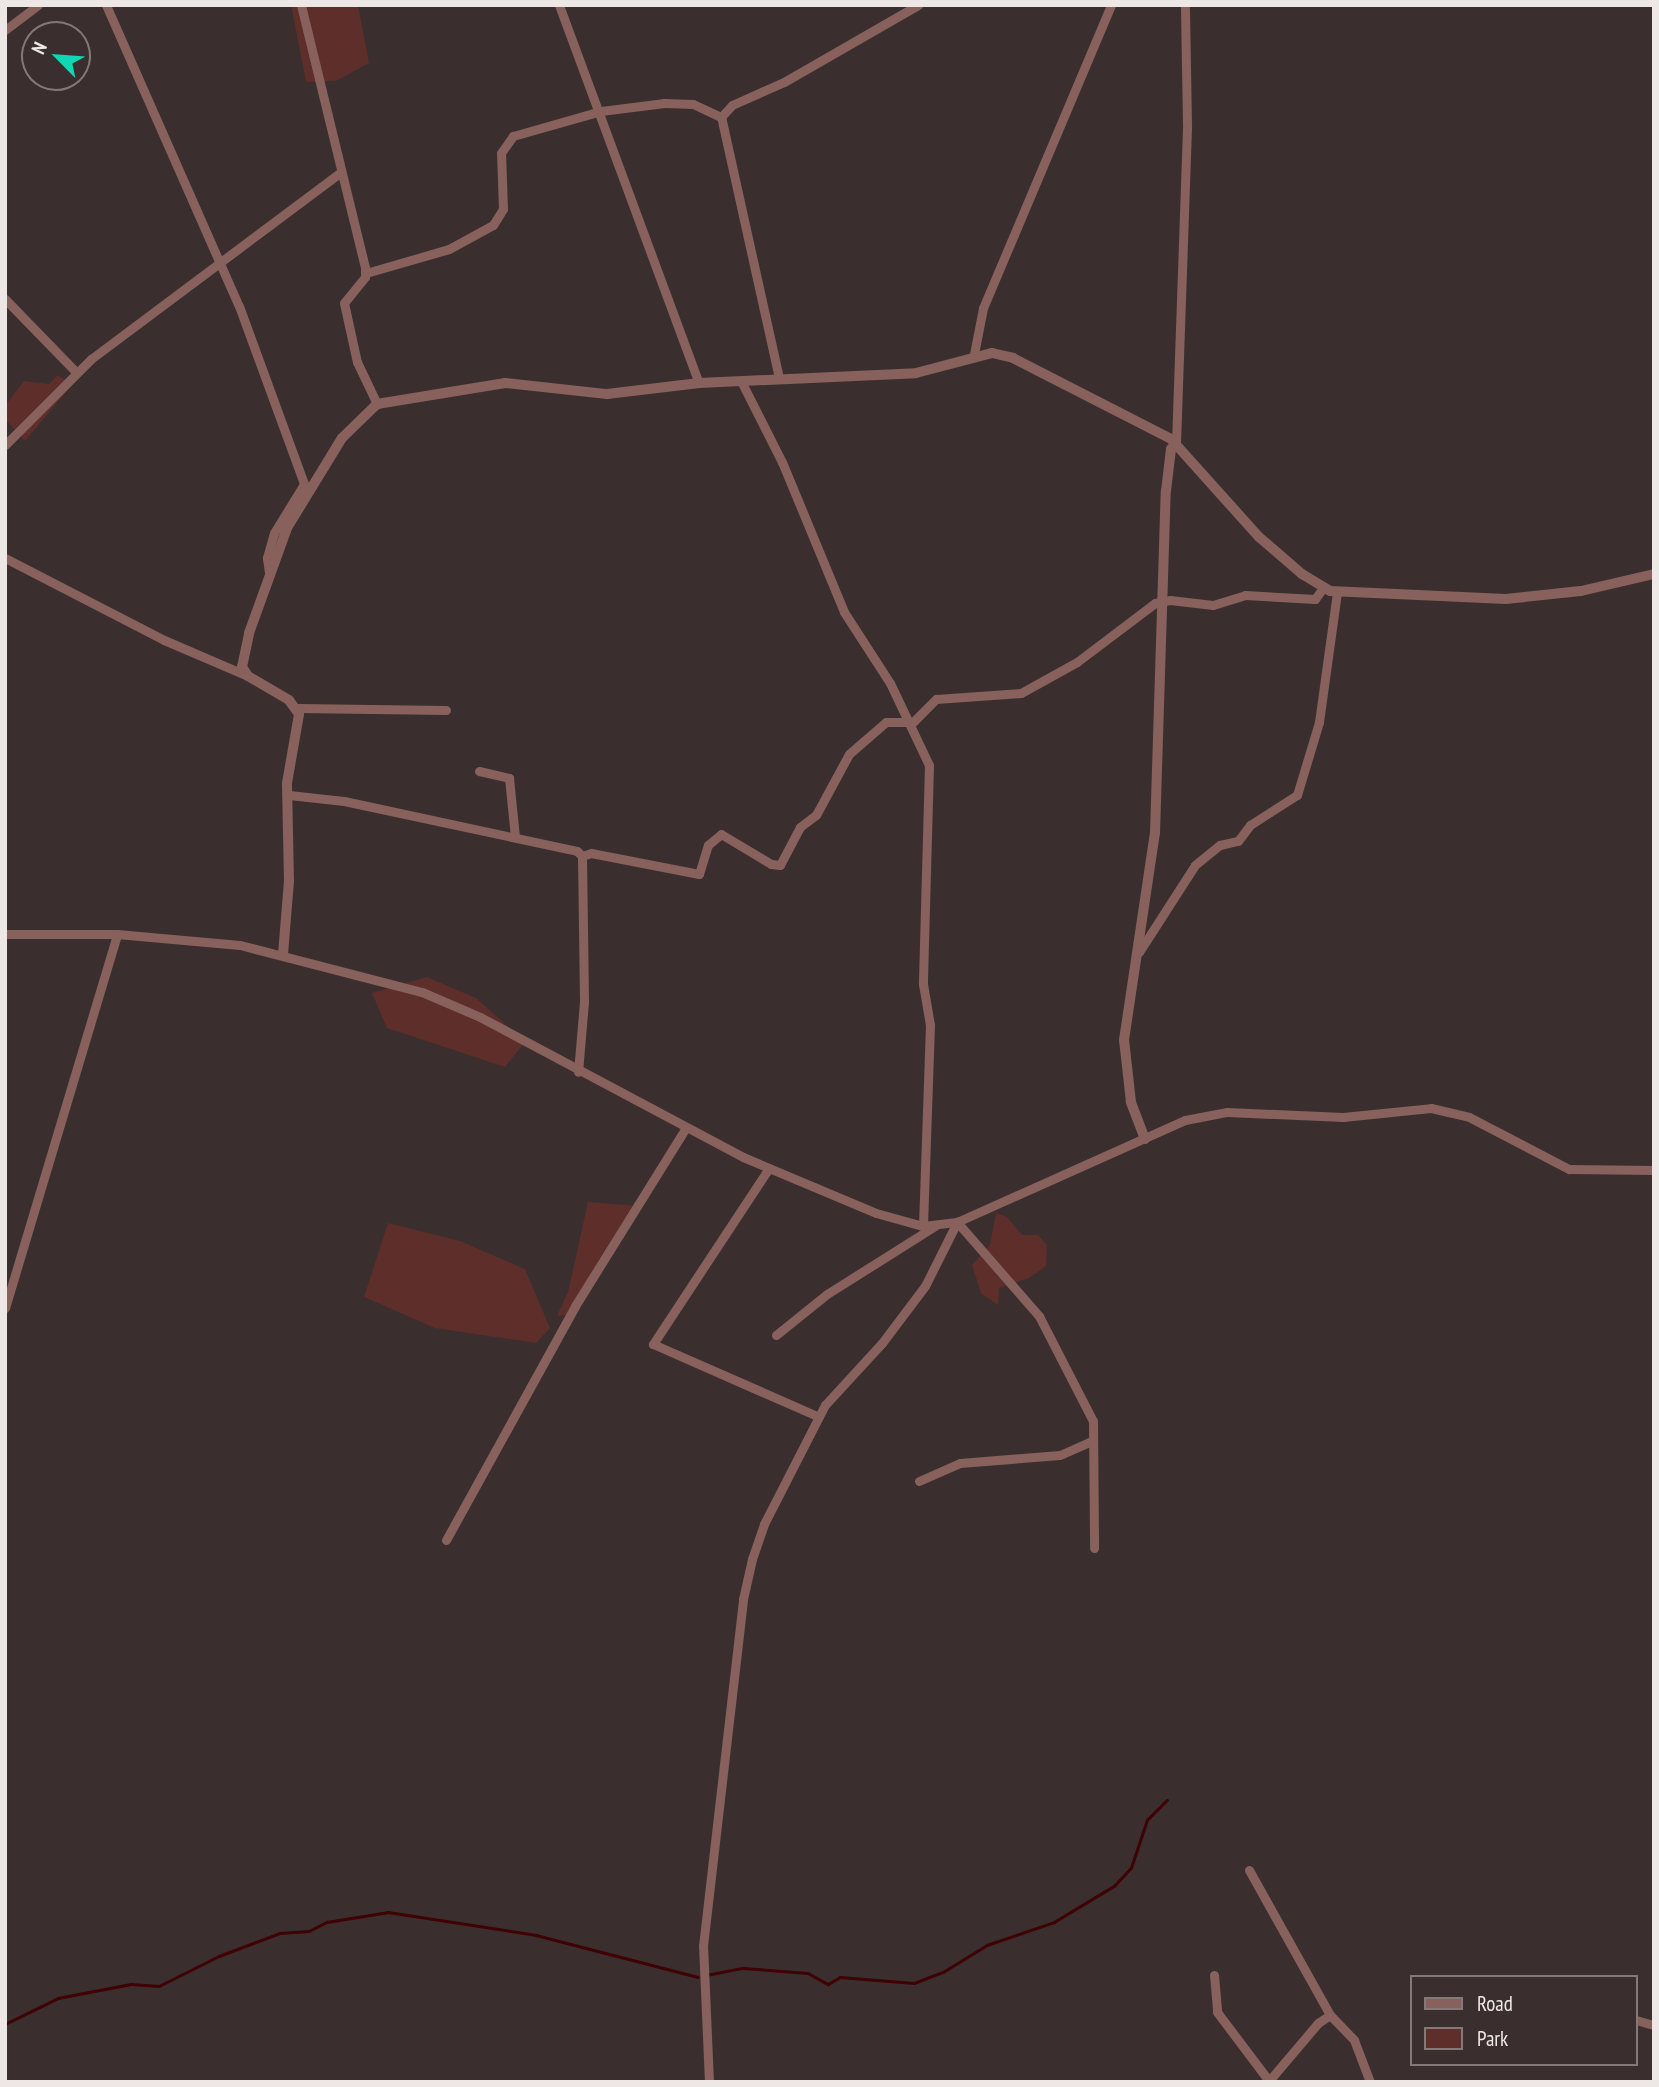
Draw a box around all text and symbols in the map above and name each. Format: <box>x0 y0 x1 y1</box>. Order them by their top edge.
north arrow <box>21 21 91 91</box>
text: N <box>26 38 52 58</box>
legend <box>1410 1975 1638 2066</box>
text: Road <box>1477 1990 1513 2017</box>
text: Park <box>1477 2025 1508 2052</box>

